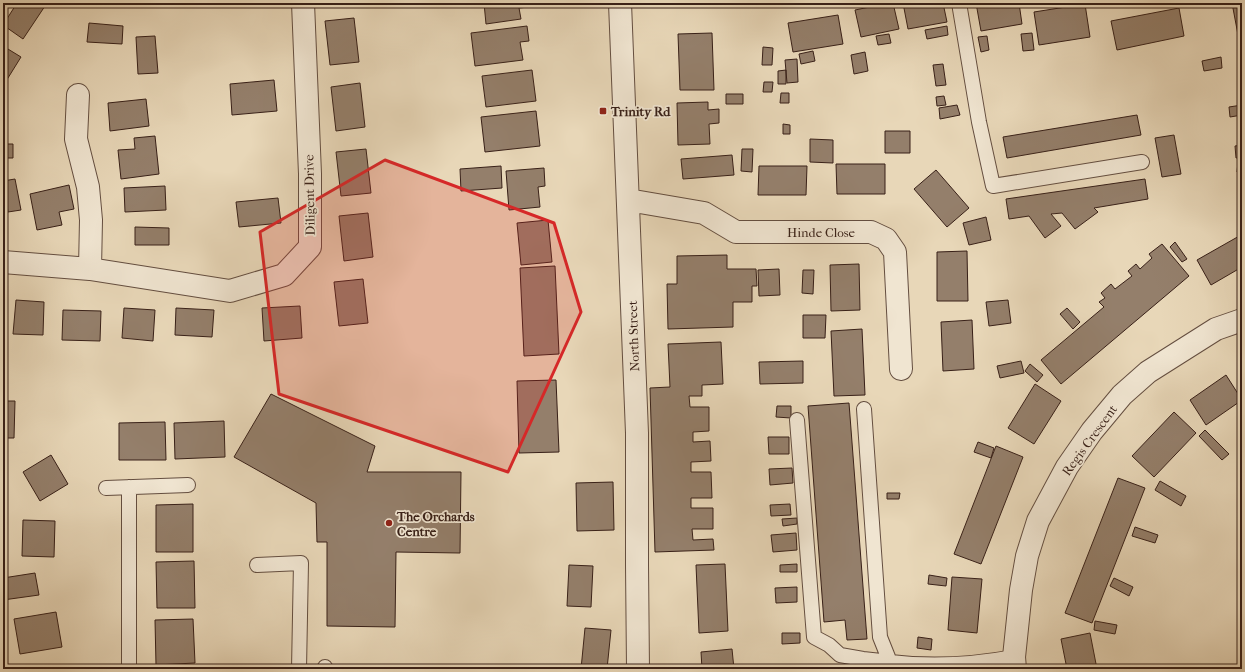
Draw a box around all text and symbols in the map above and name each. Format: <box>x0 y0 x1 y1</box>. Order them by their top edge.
place label: Trinity Rd <box>610 104 671 120</box>
marker: Trinity Rd <box>598 106 608 116</box>
street label: Diligent Drive <box>301 154 318 236</box>
street label: Hinde Close <box>787 225 856 240</box>
street label: North Street <box>625 300 642 372</box>
street label: Regis Crescent <box>1059 402 1120 479</box>
place label: The Orchards Centre <box>396 509 475 539</box>
marker: The Orchards Centre <box>384 518 394 528</box>

